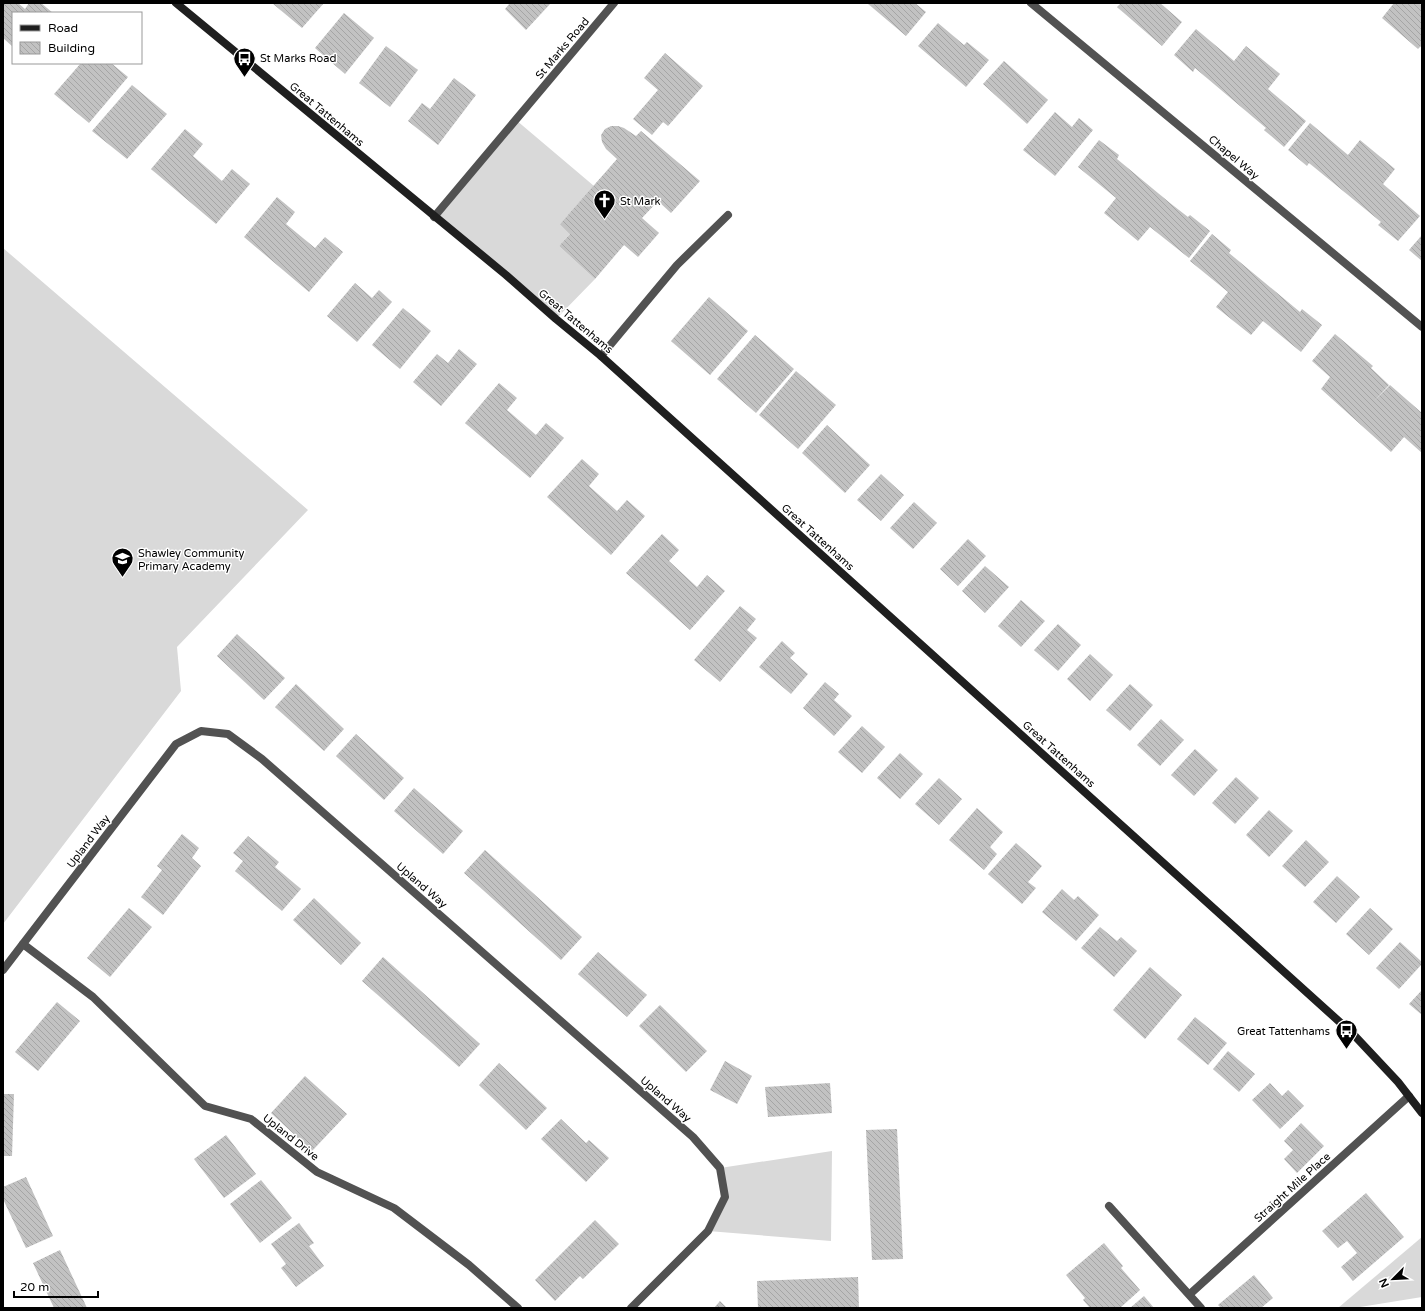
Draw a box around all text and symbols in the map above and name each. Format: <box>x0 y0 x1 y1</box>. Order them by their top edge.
legend <box>12 12 142 64</box>
street label: St Marks Road <box>533 15 592 82</box>
text: Road <box>48 21 78 35</box>
text: Building <box>48 41 95 55</box>
bus stop icon: St Marks Road <box>232 45 258 78</box>
place label: St Marks Road <box>260 52 336 65</box>
street label: Great Tattenhams <box>287 79 367 149</box>
street label: Chapel Way <box>1206 132 1262 182</box>
church icon: St Mark <box>591 188 617 221</box>
place label: St Mark <box>620 195 661 208</box>
street label: Great Tattenhams <box>536 286 616 356</box>
street label: Great Tattenhams <box>779 501 857 573</box>
school or university icon: Shawley Community Primary Academy <box>110 546 136 579</box>
place label: Shawley Community Primary Academy <box>138 547 244 573</box>
street label: Great Tattenhams <box>1020 718 1098 790</box>
street label: Upland Way <box>64 812 113 870</box>
street label: Upland Way <box>394 860 450 911</box>
bus stop icon: Great Tattenhams <box>1333 1018 1359 1051</box>
place label: Great Tattenhams <box>1237 1025 1330 1038</box>
street label: Upland Way <box>638 1074 694 1125</box>
street label: Upland Drive <box>260 1111 321 1163</box>
street label: Straight Mile Place <box>1252 1150 1333 1225</box>
north arrow <box>1373 1259 1413 1299</box>
scale bar <box>14 1273 98 1299</box>
text: N <box>1377 1276 1392 1290</box>
text: 20 m <box>20 1280 49 1294</box>

